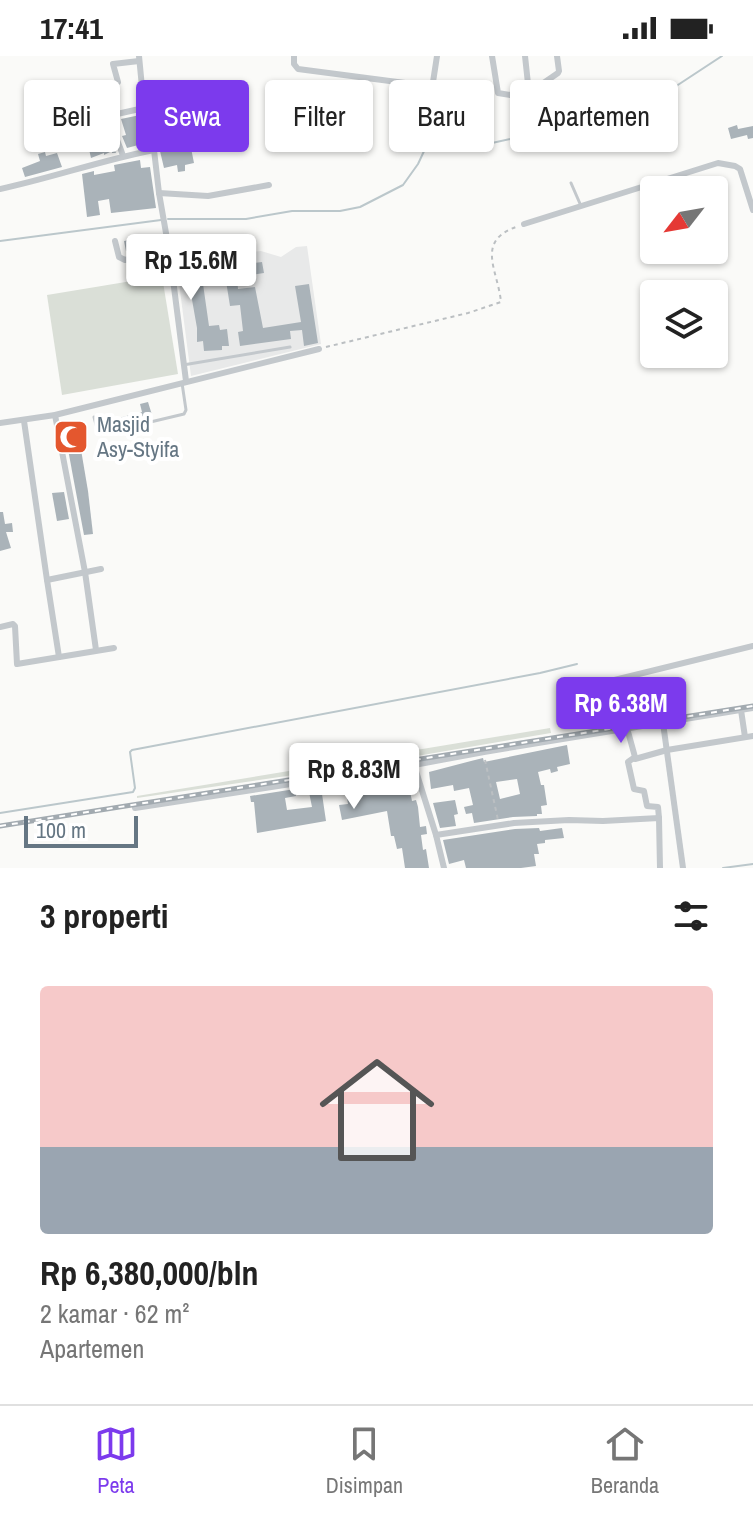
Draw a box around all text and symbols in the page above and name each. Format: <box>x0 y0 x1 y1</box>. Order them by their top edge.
text: 17:41 <box>40 8 103 48</box>
chip: Beli <box>24 80 120 152</box>
chip: Sewa <box>136 80 249 152</box>
chip: Filter <box>265 80 373 152</box>
chip: Baru <box>389 80 494 152</box>
chip: Apartemen <box>510 80 678 152</box>
north arrow <box>640 176 728 264</box>
map controls <box>640 176 728 368</box>
pin: Rp 15.6M <box>108 234 274 302</box>
text: Rp 15.6M <box>144 242 238 277</box>
button: layers <box>640 280 728 368</box>
place label: Masjid Asy-Styifa <box>96 409 179 464</box>
mosque icon: Masjid Asy-Styifa <box>52 418 90 456</box>
pin: Rp 6.38M <box>538 677 704 745</box>
text: Rp 6.38M <box>574 685 668 720</box>
pin: Rp 8.83M <box>271 743 437 811</box>
text: Rp 8.83M <box>307 751 401 786</box>
scale bar <box>24 812 138 848</box>
text: 100 m <box>36 815 86 845</box>
text: 3 properti <box>40 893 169 939</box>
icon: filters <box>669 894 713 938</box>
icon: home <box>305 1038 449 1182</box>
text: Rp 6,380,000/bln <box>40 1250 259 1296</box>
text: 2 kamar · 62 m² <box>40 1296 189 1331</box>
text: Apartemen <box>40 1331 144 1366</box>
tab: Peta <box>94 1422 138 1500</box>
tab: Disimpan <box>326 1422 403 1500</box>
tab: Beranda <box>591 1422 659 1500</box>

